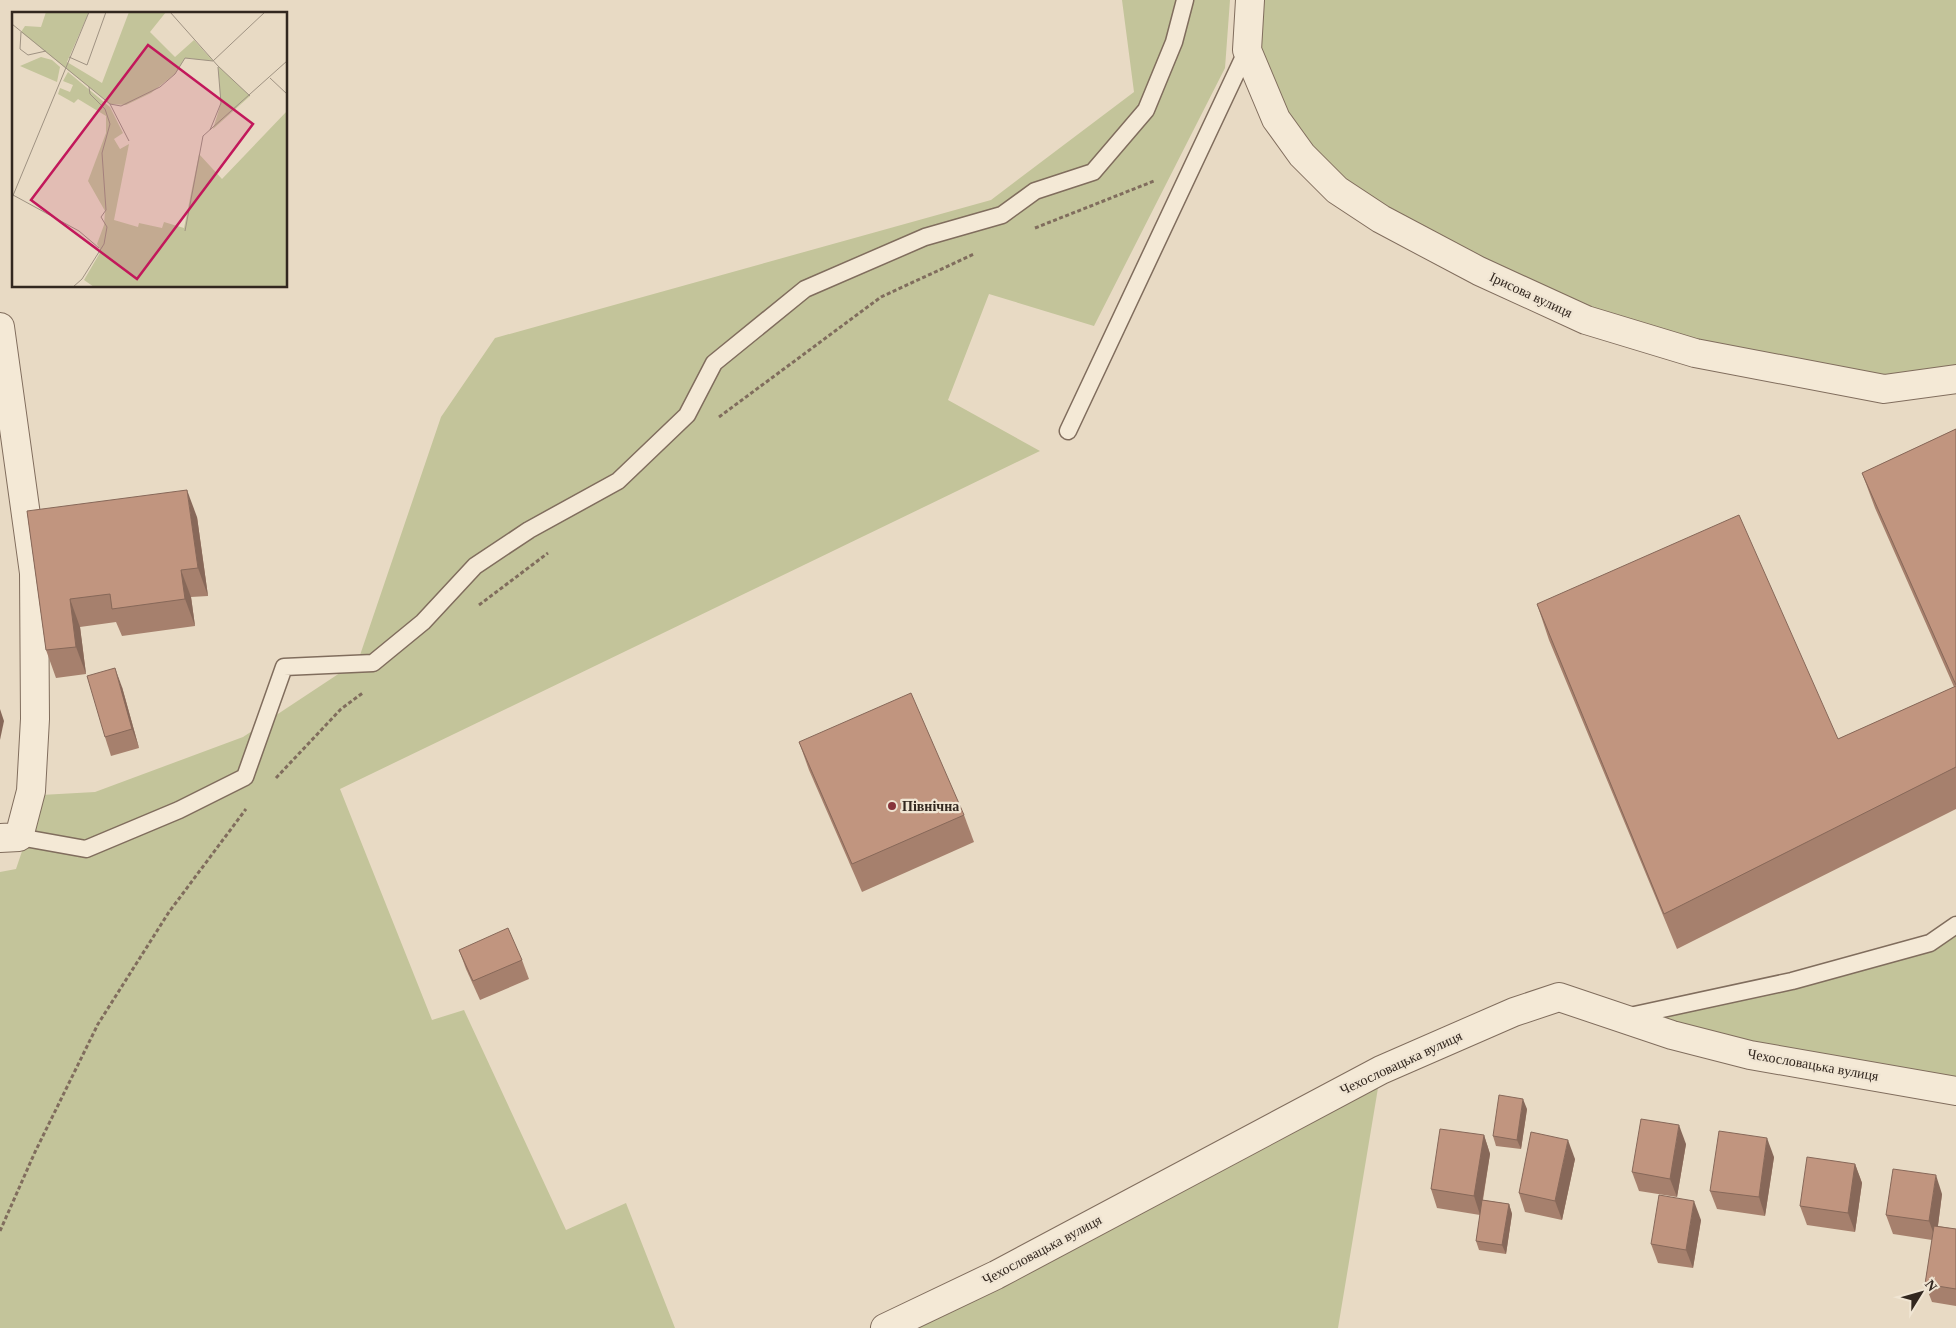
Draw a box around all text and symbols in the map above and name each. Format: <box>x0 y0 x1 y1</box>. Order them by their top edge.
inset map <box>12 12 288 288</box>
street label: Ірисова вулиця <box>1487 269 1575 321</box>
place label: Північна <box>902 799 959 814</box>
marker: Північна <box>886 800 898 812</box>
street label: Чехословацька вулиця <box>1338 1028 1465 1098</box>
street label: Чехословацька вулиця <box>1746 1046 1880 1084</box>
street label: Чехословацька вулиця <box>980 1212 1105 1288</box>
north arrow <box>1896 1268 1946 1318</box>
text: N <box>1922 1277 1940 1294</box>

